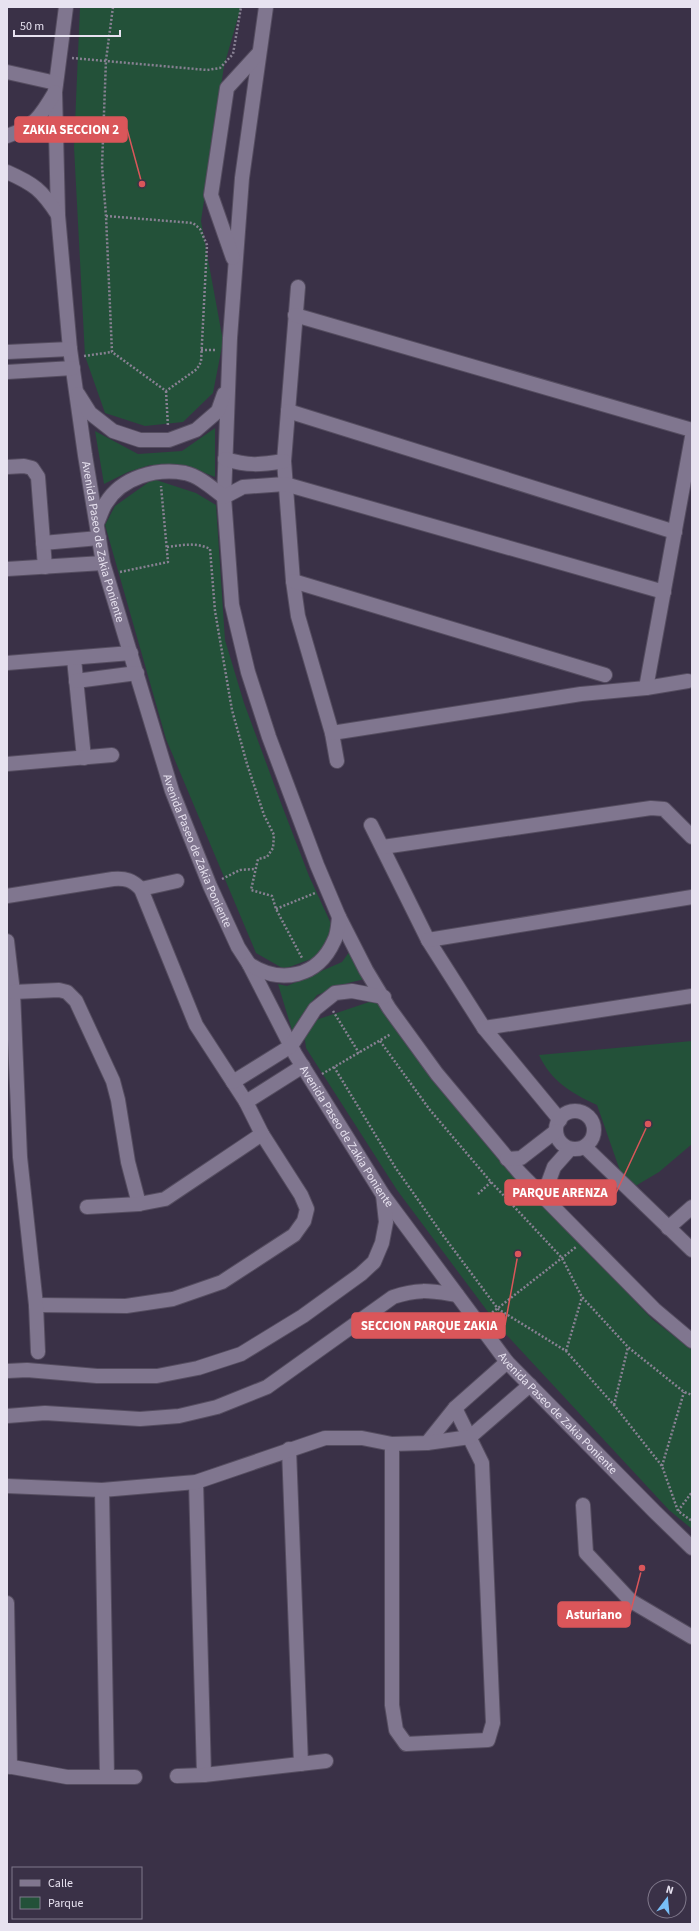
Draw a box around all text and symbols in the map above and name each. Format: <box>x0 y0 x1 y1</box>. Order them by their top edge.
scale bar <box>14 12 120 38</box>
text: 50 m <box>20 18 44 35</box>
callout: ZAKIA SECCION 2 <box>15 117 127 142</box>
text: ZAKIA SECCION 2 <box>23 121 119 139</box>
street label: Avenida Paseo de Zakia Poniente <box>78 460 129 624</box>
street label: Avenida Paseo de Zakia Poniente <box>159 772 236 930</box>
street label: Avenida Paseo de Zakia Poniente <box>296 1062 398 1211</box>
callout: PARQUE ARENZA <box>505 1180 616 1205</box>
text: PARQUE ARENZA <box>512 1184 608 1202</box>
callout: SECCION PARQUE ZAKIA <box>352 1313 505 1338</box>
text: SECCION PARQUE ZAKIA <box>361 1317 498 1335</box>
street label: Avenida Paseo de Zakia Poniente <box>494 1349 621 1478</box>
callout: Asturiano <box>558 1602 630 1627</box>
text: Asturiano <box>565 1606 622 1624</box>
legend <box>12 1867 142 1919</box>
text: Calle <box>48 1875 73 1892</box>
north arrow <box>647 1879 687 1919</box>
text: N <box>664 1882 675 1898</box>
text: Parque <box>48 1895 84 1912</box>

